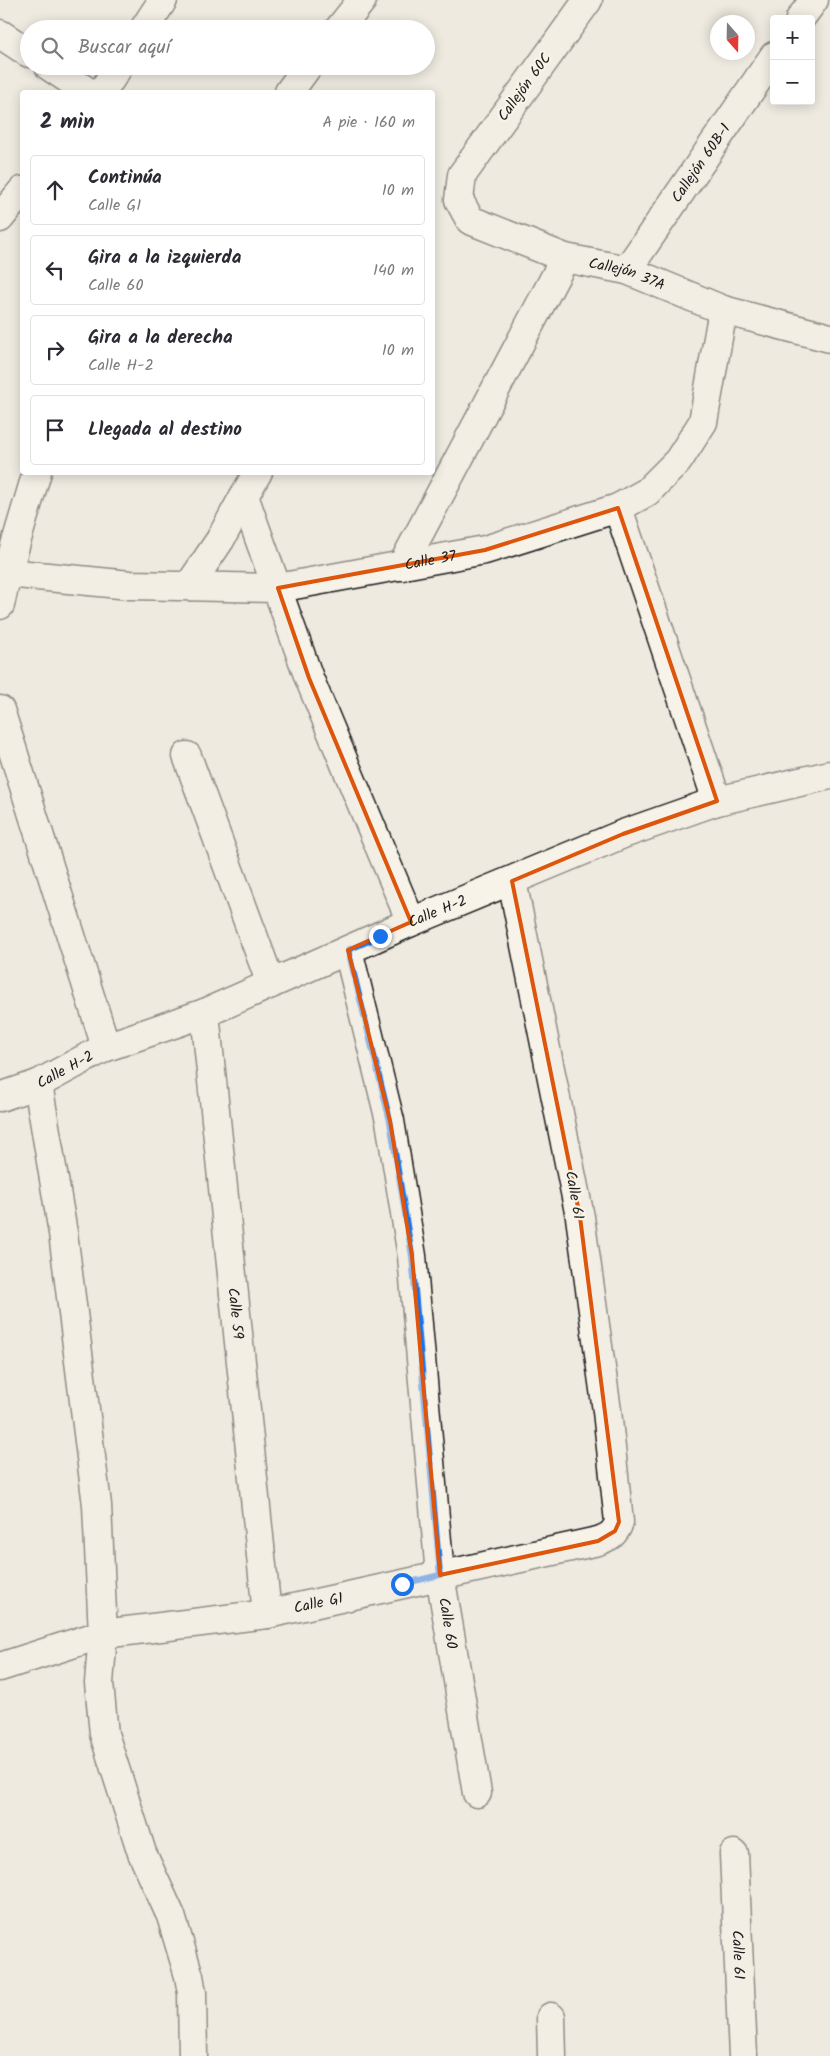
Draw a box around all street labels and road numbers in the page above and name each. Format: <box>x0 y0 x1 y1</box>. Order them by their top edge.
street label: Callejón 60C <box>492 48 558 127</box>
street label: Callejón 60B-1 <box>666 119 737 208</box>
street label: Callejón 37A <box>586 252 669 298</box>
street label: Calle 37 <box>403 544 459 578</box>
street label: Calle H-2 <box>405 889 471 935</box>
street label: Calle H-2 <box>33 1045 98 1095</box>
street label: Calle 61 <box>558 1169 590 1222</box>
street label: Calle 59 <box>220 1287 250 1341</box>
street label: Calle G1 <box>292 1586 346 1621</box>
street label: Calle 60 <box>431 1596 463 1652</box>
street label: Calle 61 <box>724 1930 751 1980</box>

